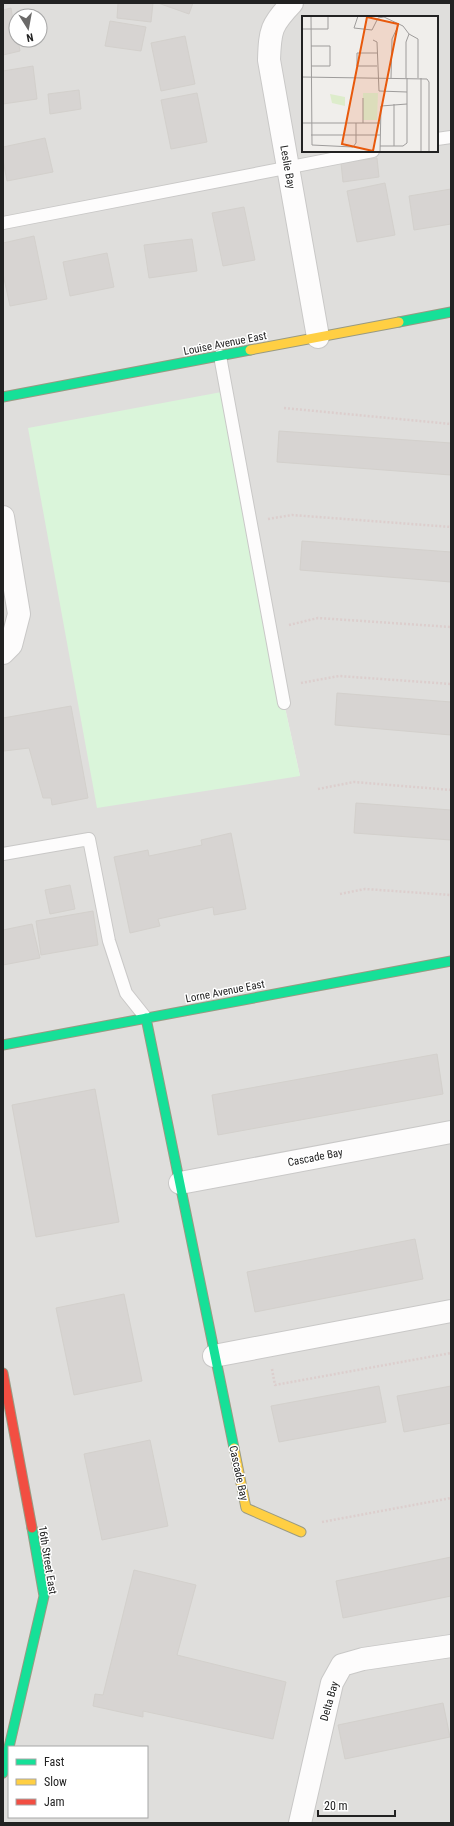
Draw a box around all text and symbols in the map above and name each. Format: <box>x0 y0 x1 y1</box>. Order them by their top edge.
north arrow <box>8 8 48 48</box>
inset map <box>302 16 438 152</box>
text: N <box>25 30 34 44</box>
street label: Leslie Bay <box>277 144 298 190</box>
street label: Louise Avenue East <box>182 329 268 358</box>
street label: Lorne Avenue East <box>184 977 266 1006</box>
street label: Cascade Bay <box>286 1146 344 1169</box>
street label: Cascade Bay <box>226 1444 251 1502</box>
street label: 16th Street East <box>36 1525 59 1595</box>
street label: Delta Bay <box>318 1679 341 1723</box>
legend <box>8 1746 148 1818</box>
text: Fast <box>44 1755 65 1769</box>
text: Slow <box>44 1775 67 1789</box>
scale bar <box>318 1792 395 1818</box>
text: Jam <box>44 1795 65 1809</box>
text: 20 m <box>324 1799 348 1813</box>

